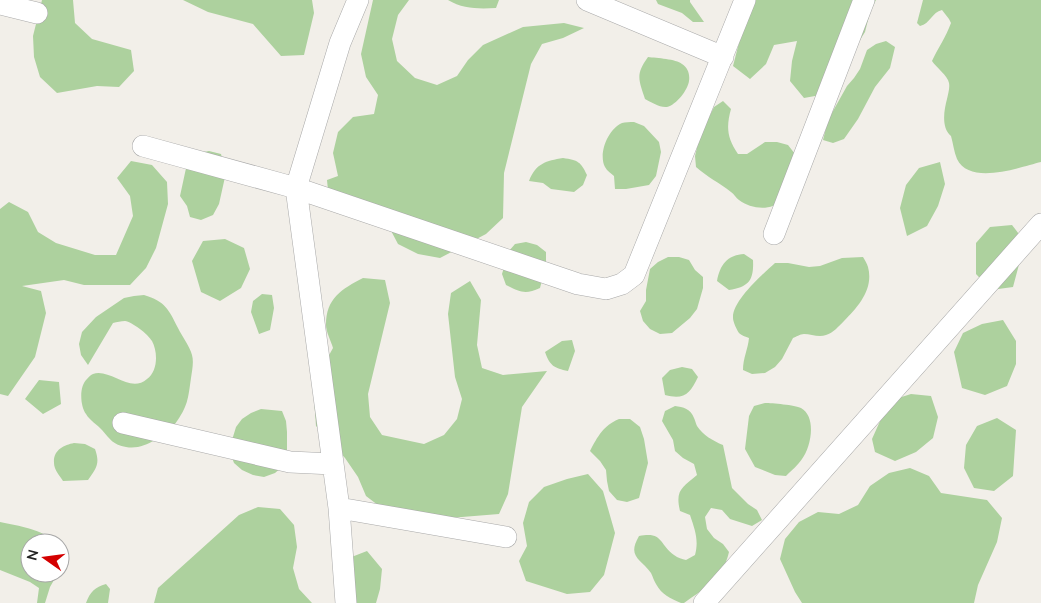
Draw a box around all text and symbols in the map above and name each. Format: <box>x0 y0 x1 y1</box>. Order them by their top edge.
north arrow <box>20 533 70 583</box>
text: N <box>22 548 43 562</box>

